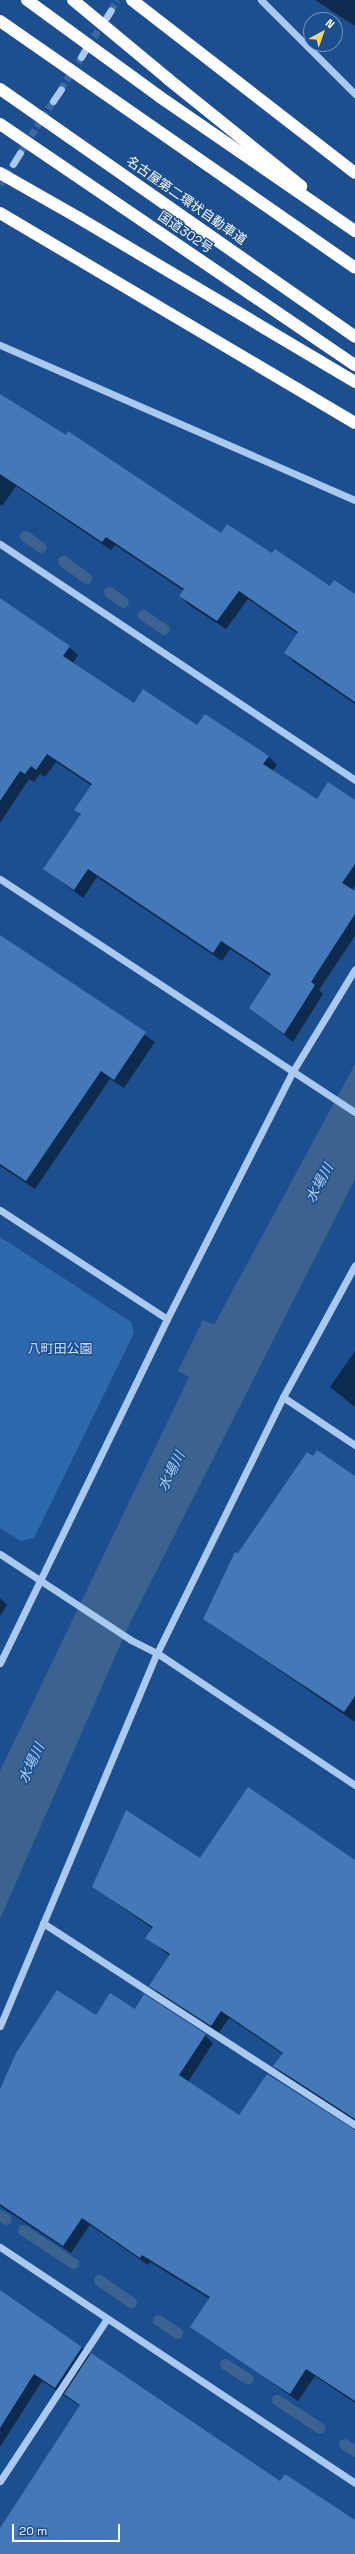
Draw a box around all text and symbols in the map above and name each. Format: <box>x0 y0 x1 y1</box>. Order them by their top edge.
north arrow <box>303 12 343 52</box>
text: N <box>323 16 337 31</box>
street label: 名古屋第二環状自動車道 <box>123 154 249 248</box>
street label: 国道302号 <box>155 209 215 257</box>
water label: 水場川 <box>302 1161 336 1205</box>
park label: 八町田公園 <box>28 1341 92 1357</box>
water label: 水場川 <box>154 1448 188 1494</box>
water label: 水場川 <box>15 1740 47 1786</box>
scale bar <box>14 2516 122 2542</box>
text: 20 m <box>19 2523 47 2539</box>

